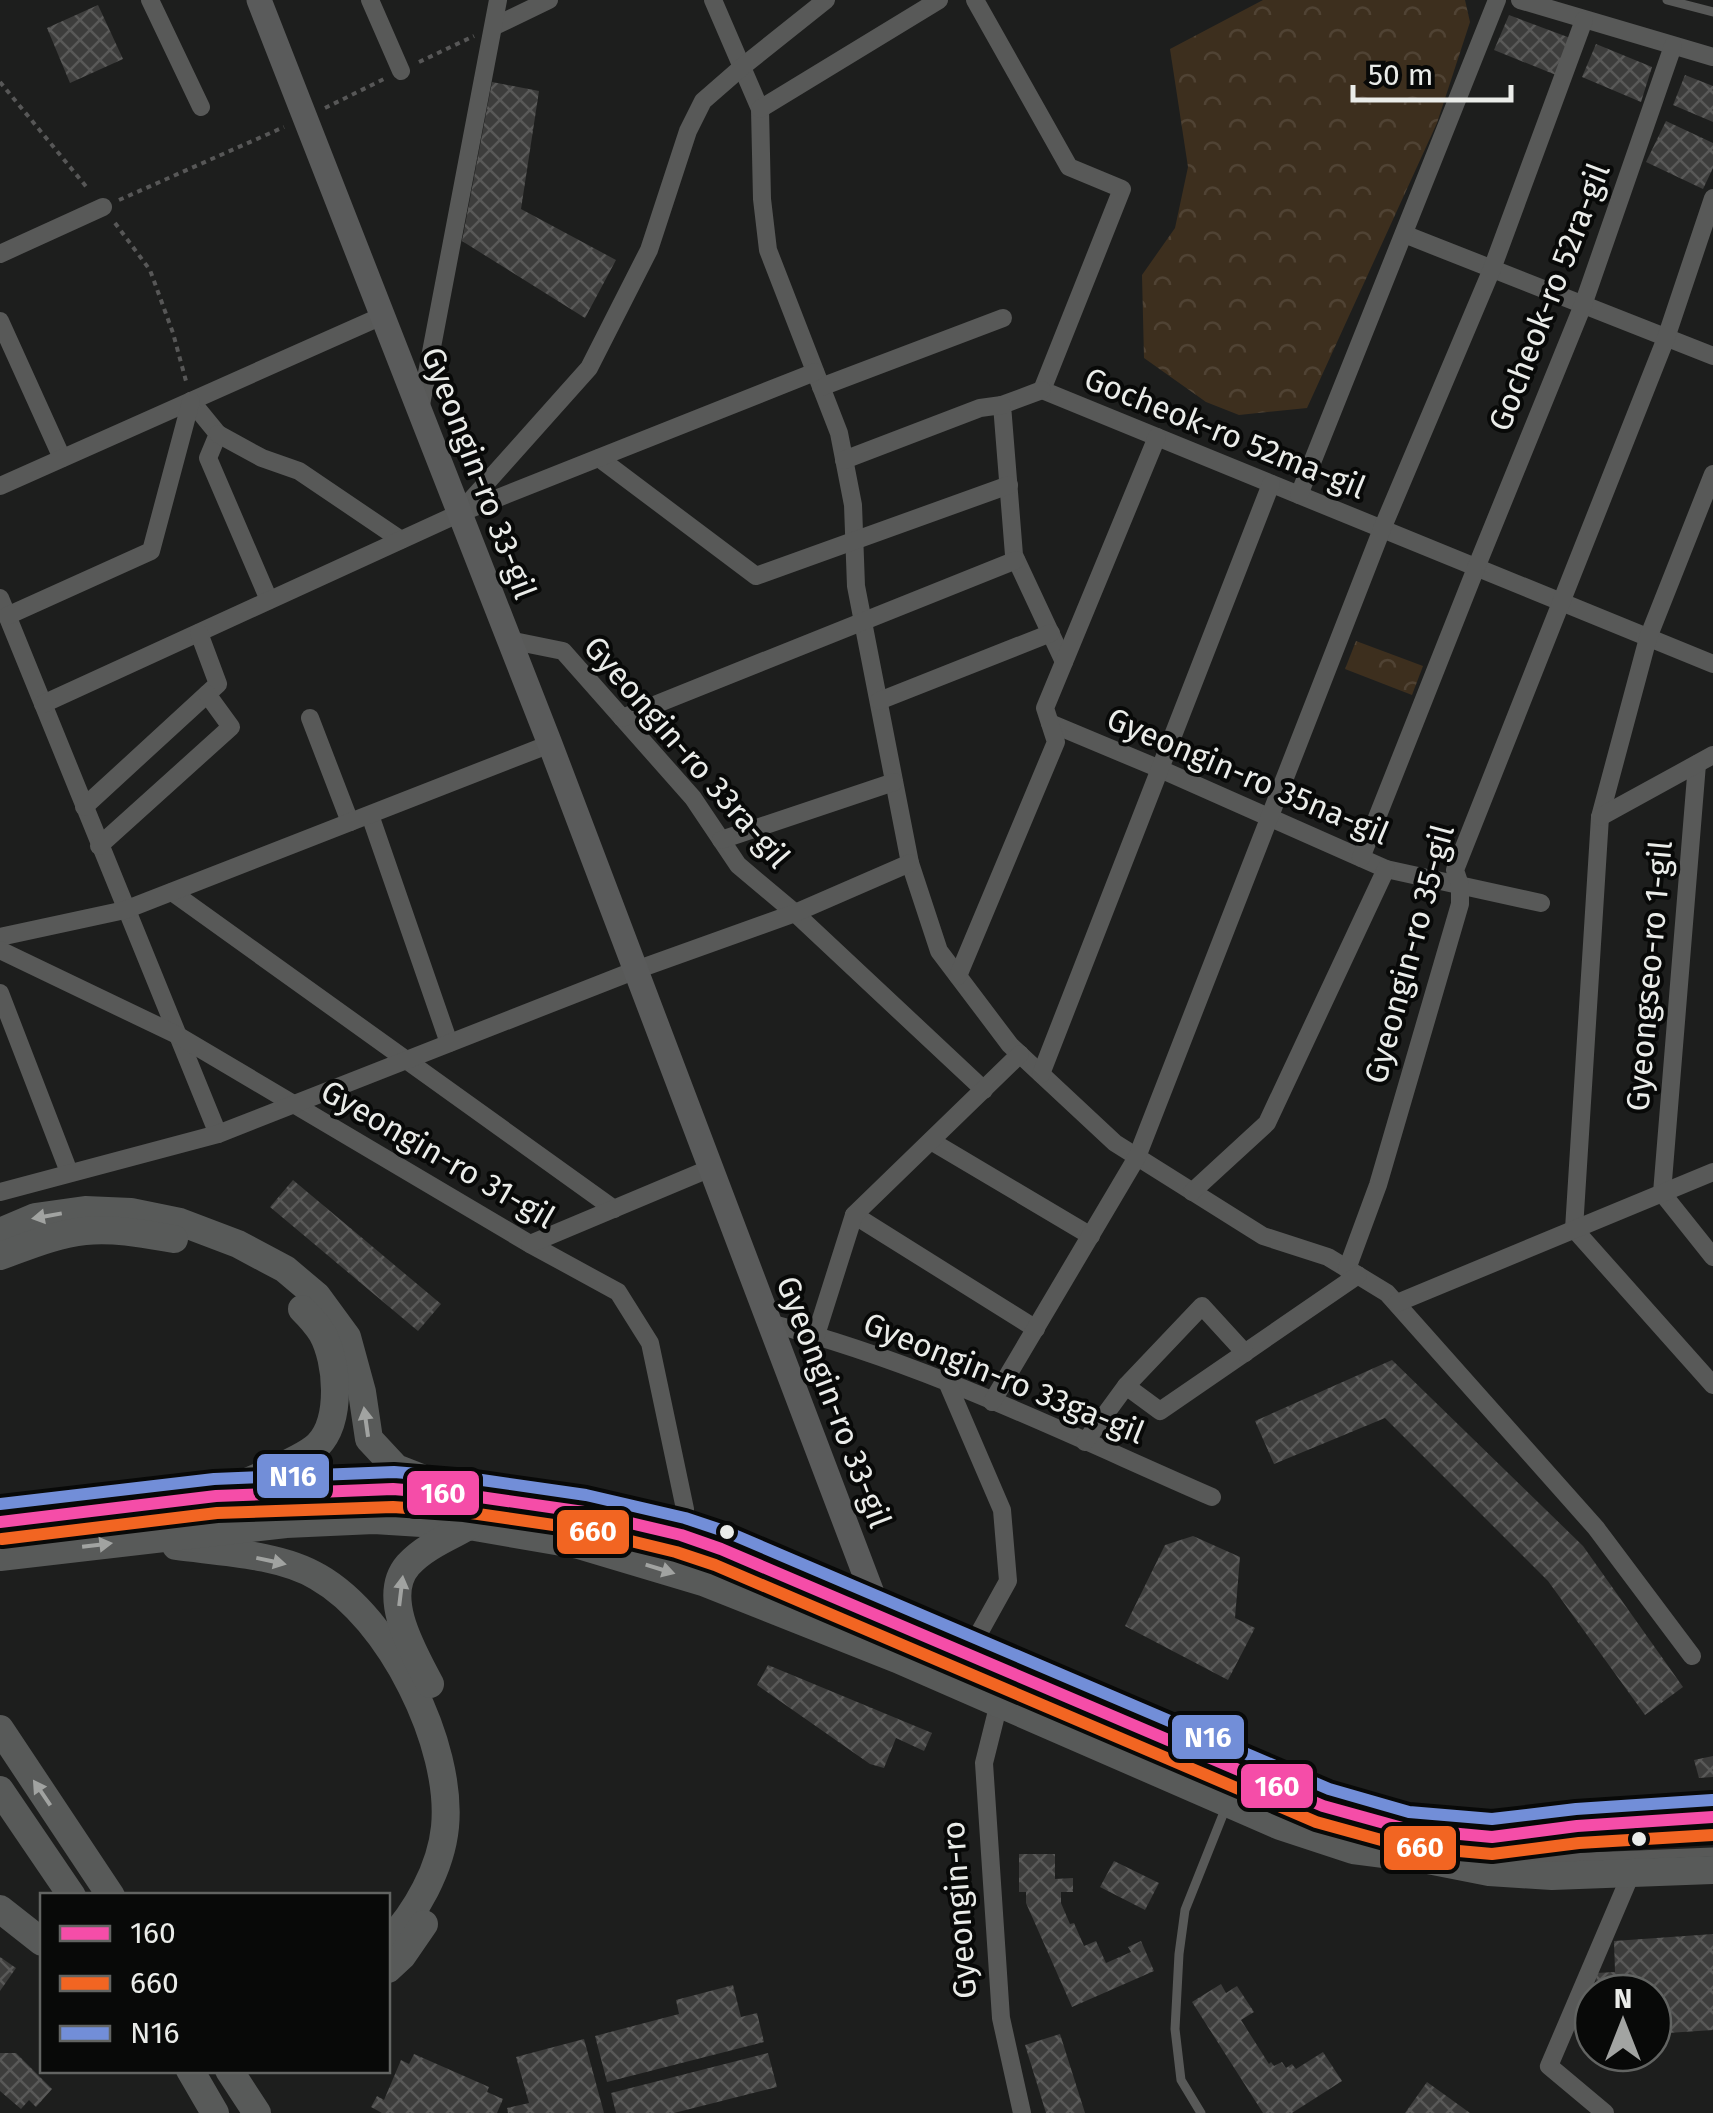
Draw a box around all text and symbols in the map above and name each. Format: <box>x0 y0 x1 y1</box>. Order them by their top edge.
scale bar <box>1353 40 1510 102</box>
text: 50 m <box>1368 57 1433 93</box>
street label: Gocheok-ro 52ra-gil <box>1480 158 1618 436</box>
street label: Gyeongin-ro 33-gil <box>414 342 544 604</box>
street label: Gocheok-ro 52ma-gil <box>1079 359 1371 507</box>
street label: Gyeongin-ro 33ra-gil <box>576 628 798 876</box>
street label: Gyeongin-ro 35na-gil <box>1101 699 1395 853</box>
street label: Gyeongin-ro 35-gil <box>1356 820 1462 1088</box>
street label: Gyeongseo-ro 1-gil <box>1618 839 1680 1113</box>
street label: Gyeongin-ro 31-gil <box>314 1072 562 1236</box>
one-way arrow <box>31 1209 62 1224</box>
street label: Gyeongin-ro 33-gil <box>769 1271 899 1533</box>
street label: Gyeongin-ro 33ga-gil <box>858 1304 1150 1452</box>
one-way arrow <box>358 1405 374 1437</box>
line badge: N16 <box>255 1452 331 1500</box>
text: N16 <box>269 1460 317 1493</box>
line badge: 160 <box>405 1469 481 1517</box>
text: 160 <box>420 1477 466 1510</box>
line badge: 660 <box>555 1508 631 1556</box>
text: 660 <box>569 1515 617 1548</box>
unlabelled marker <box>717 1522 737 1542</box>
one-way arrow <box>81 1537 113 1553</box>
one-way arrow <box>256 1554 287 1570</box>
one-way arrow <box>645 1562 676 1577</box>
one-way arrow <box>394 1575 410 1606</box>
line badge: N16 <box>1170 1713 1246 1761</box>
text: N16 <box>1184 1721 1232 1754</box>
line badge: 160 <box>1239 1762 1315 1810</box>
text: 160 <box>1254 1770 1300 1803</box>
one-way arrow <box>34 1779 52 1806</box>
street label: Gyeongin-ro <box>934 1820 984 2000</box>
line badge: 660 <box>1382 1824 1458 1872</box>
unlabelled marker <box>1629 1829 1649 1849</box>
text: 660 <box>1396 1831 1444 1864</box>
legend <box>40 1893 390 2073</box>
text: 160 <box>130 1915 176 1951</box>
text: 660 <box>130 1965 179 2001</box>
north arrow <box>1573 1973 1673 2073</box>
text: N <box>1614 1982 1632 2015</box>
text: N16 <box>130 2015 179 2051</box>

